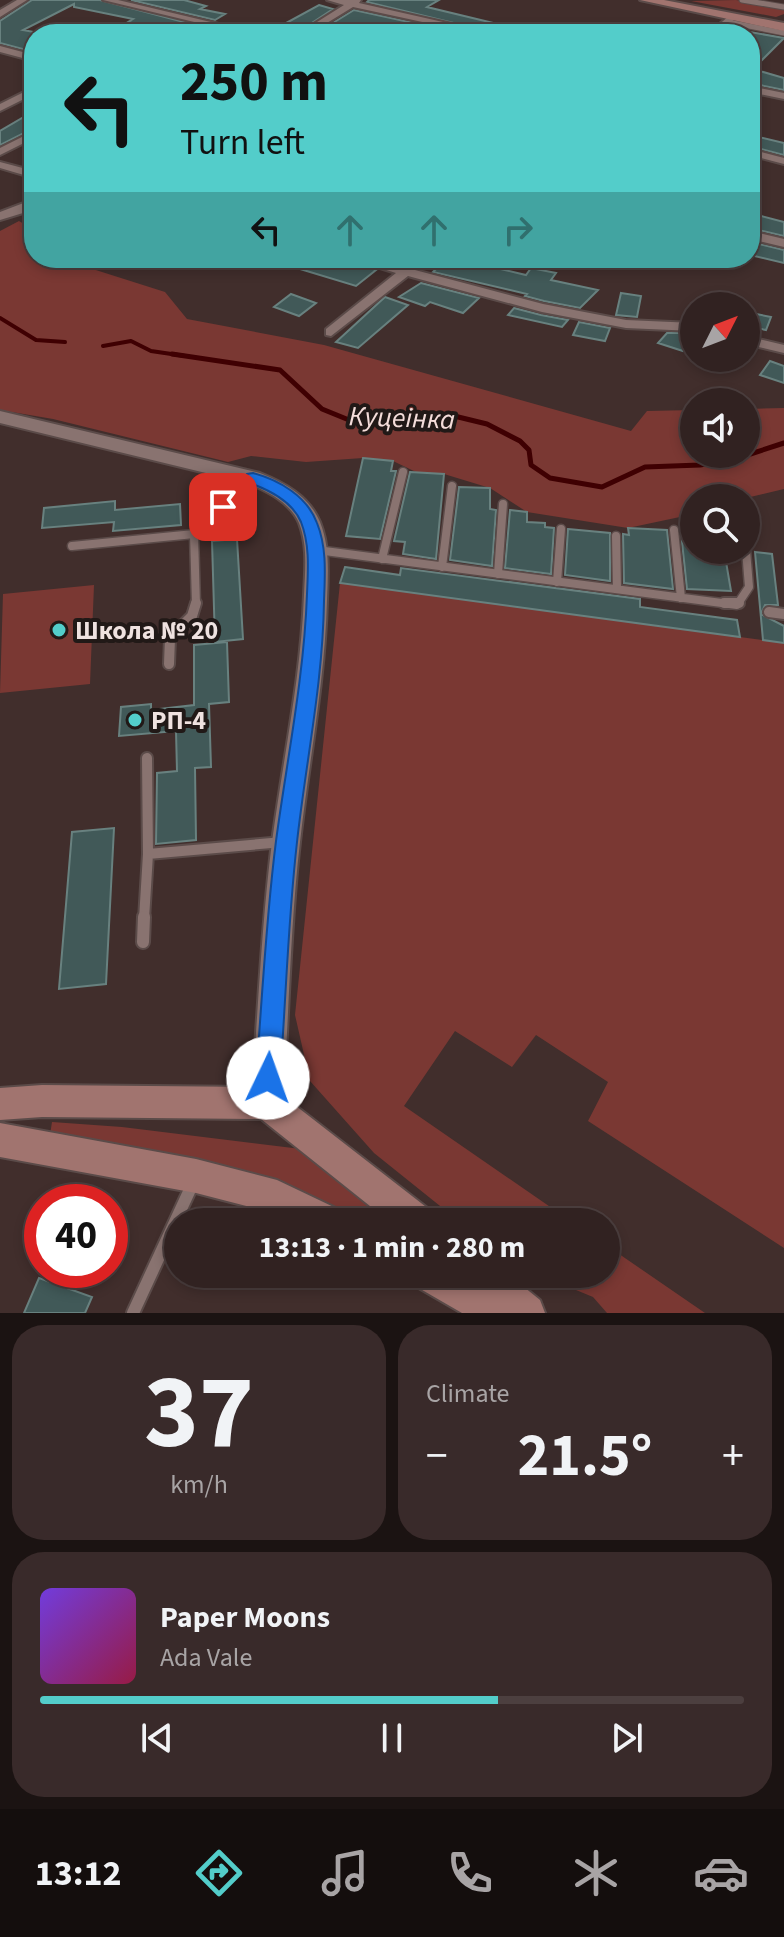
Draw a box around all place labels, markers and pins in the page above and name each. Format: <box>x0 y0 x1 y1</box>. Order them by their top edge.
pin <box>189 473 257 541</box>
place label: Школа № 20 <box>75 612 218 649</box>
marker: Школа № 20 <box>50 621 68 639</box>
place label: РП-4 <box>151 702 206 739</box>
marker: РП-4 <box>126 711 144 729</box>

